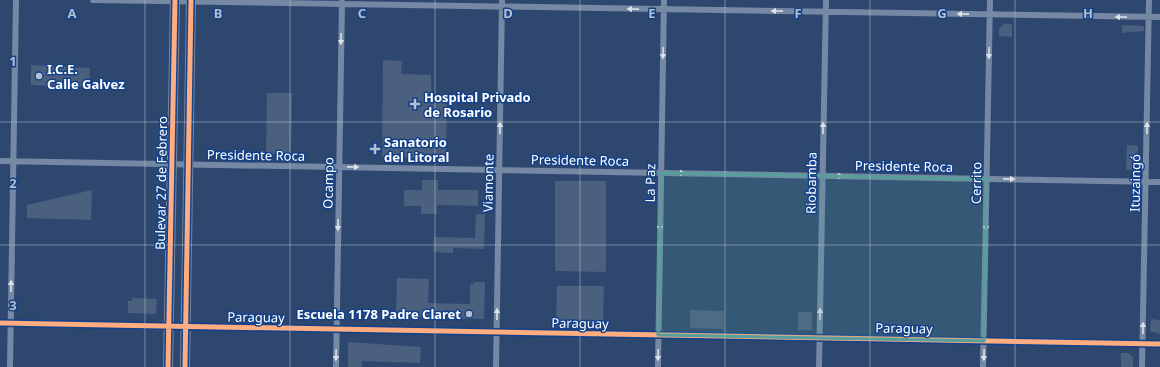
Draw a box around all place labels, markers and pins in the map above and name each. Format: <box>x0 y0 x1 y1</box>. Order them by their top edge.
place label: I.C.E. Calle Galvez <box>47 60 125 93</box>
marker: I.C.E. Calle Galvez <box>34 71 44 81</box>
place label: Hospital Privado de Rosario <box>424 88 531 121</box>
marker: Hospital Privado de Rosario <box>409 98 421 110</box>
place label: Sanatorio del Litoral <box>384 133 449 166</box>
marker: Sanatorio del Litoral <box>369 143 381 155</box>
place label: Escuela 1178 Padre Claret <box>296 305 461 323</box>
marker: Escuela 1178 Padre Claret <box>464 309 474 319</box>

